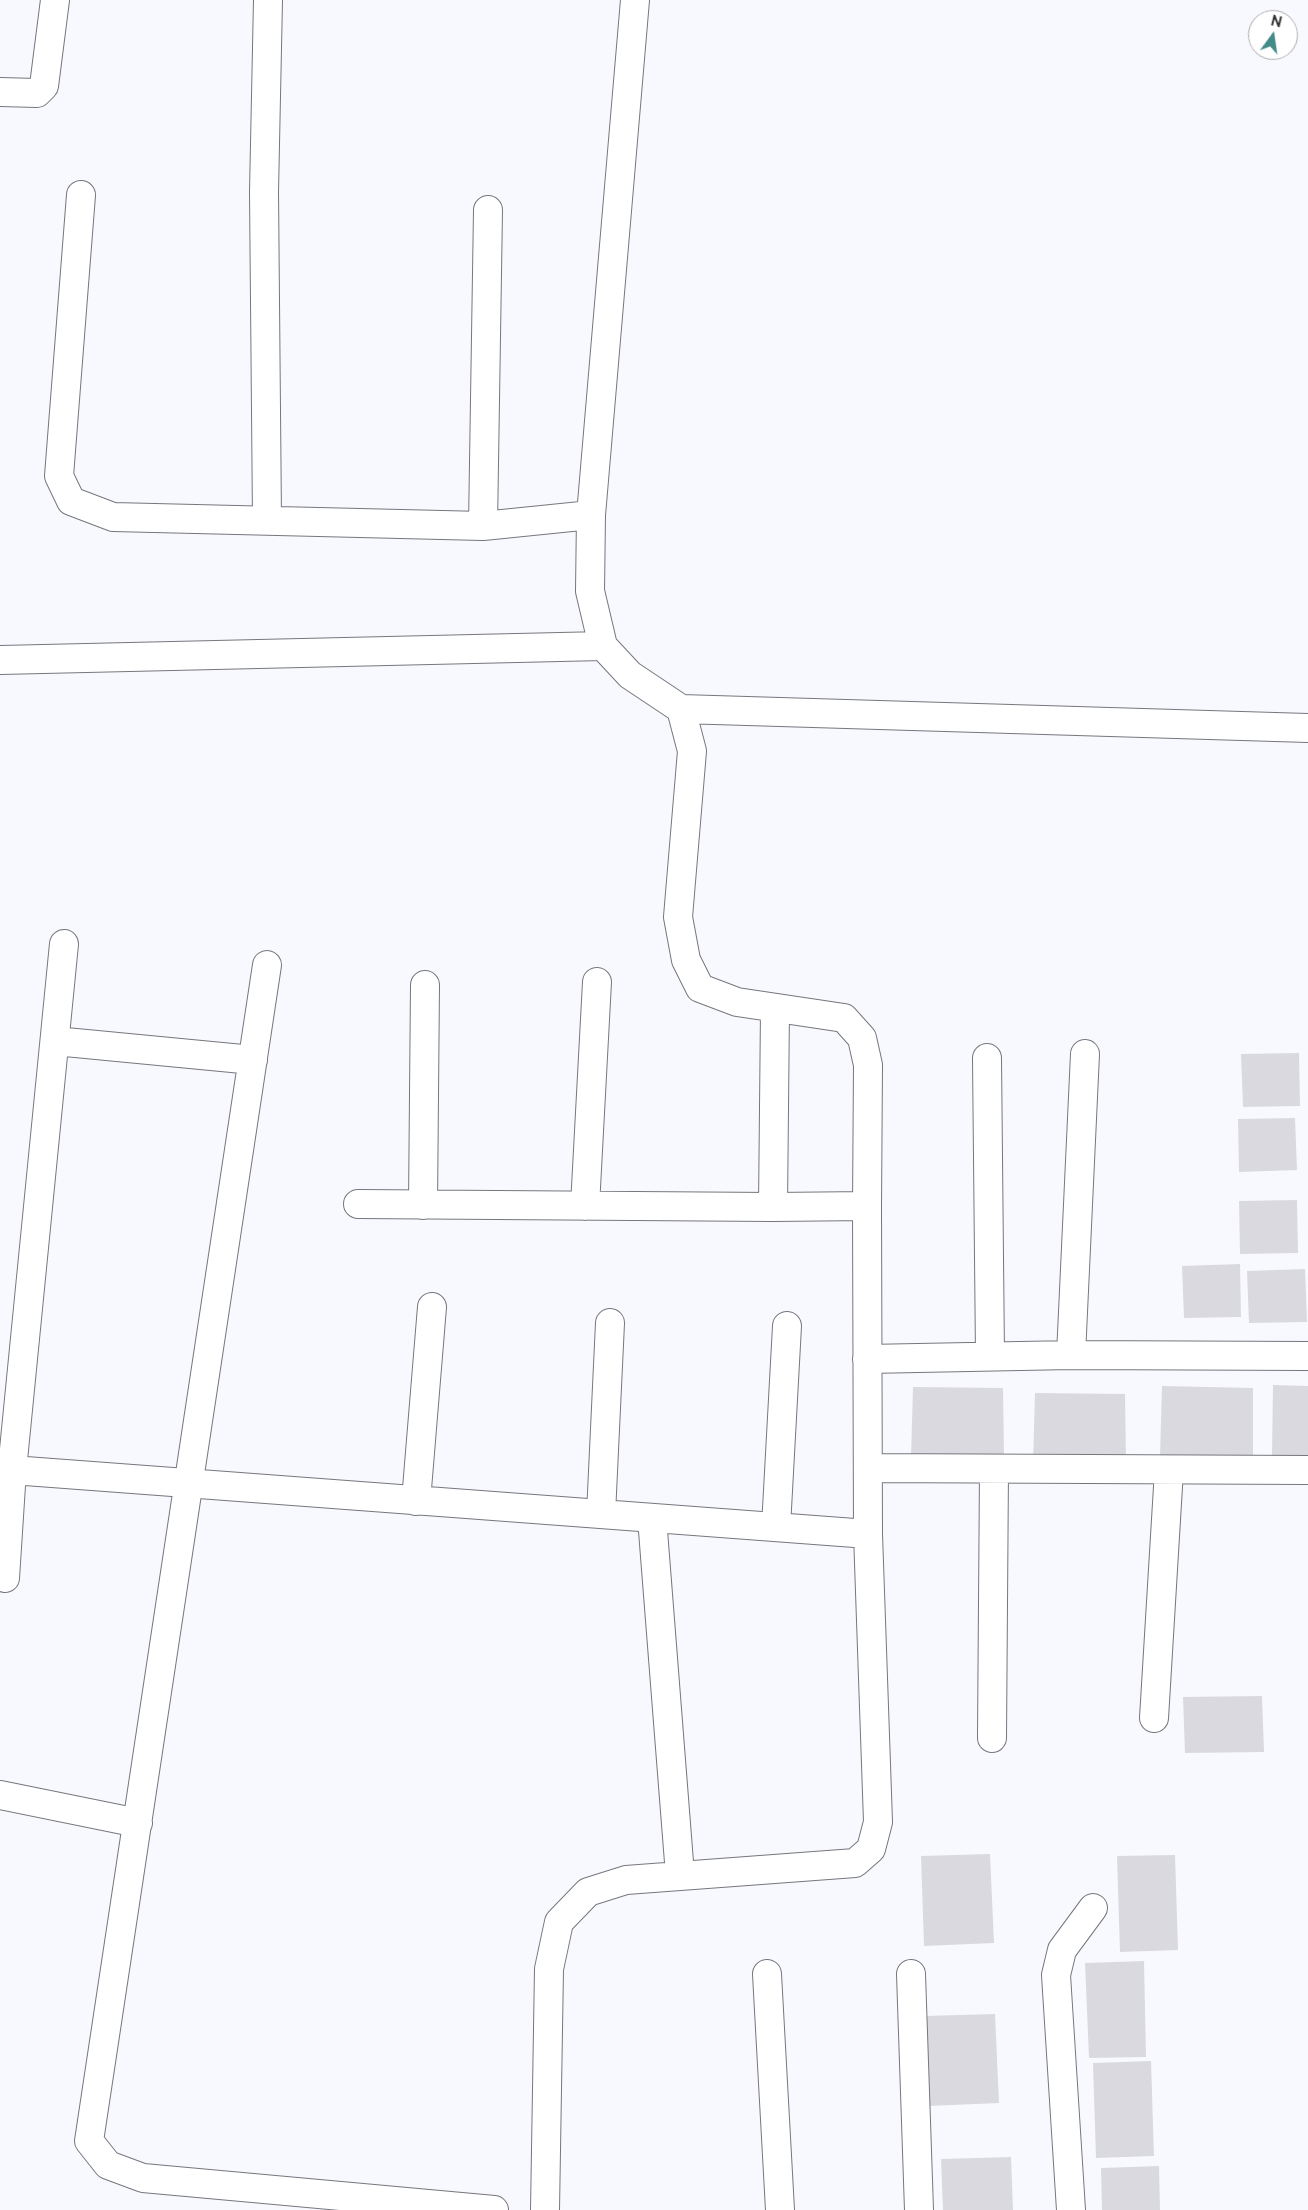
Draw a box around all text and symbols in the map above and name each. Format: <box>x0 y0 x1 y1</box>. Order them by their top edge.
north arrow <box>1248 10 1298 60</box>
text: N <box>1269 12 1284 30</box>

